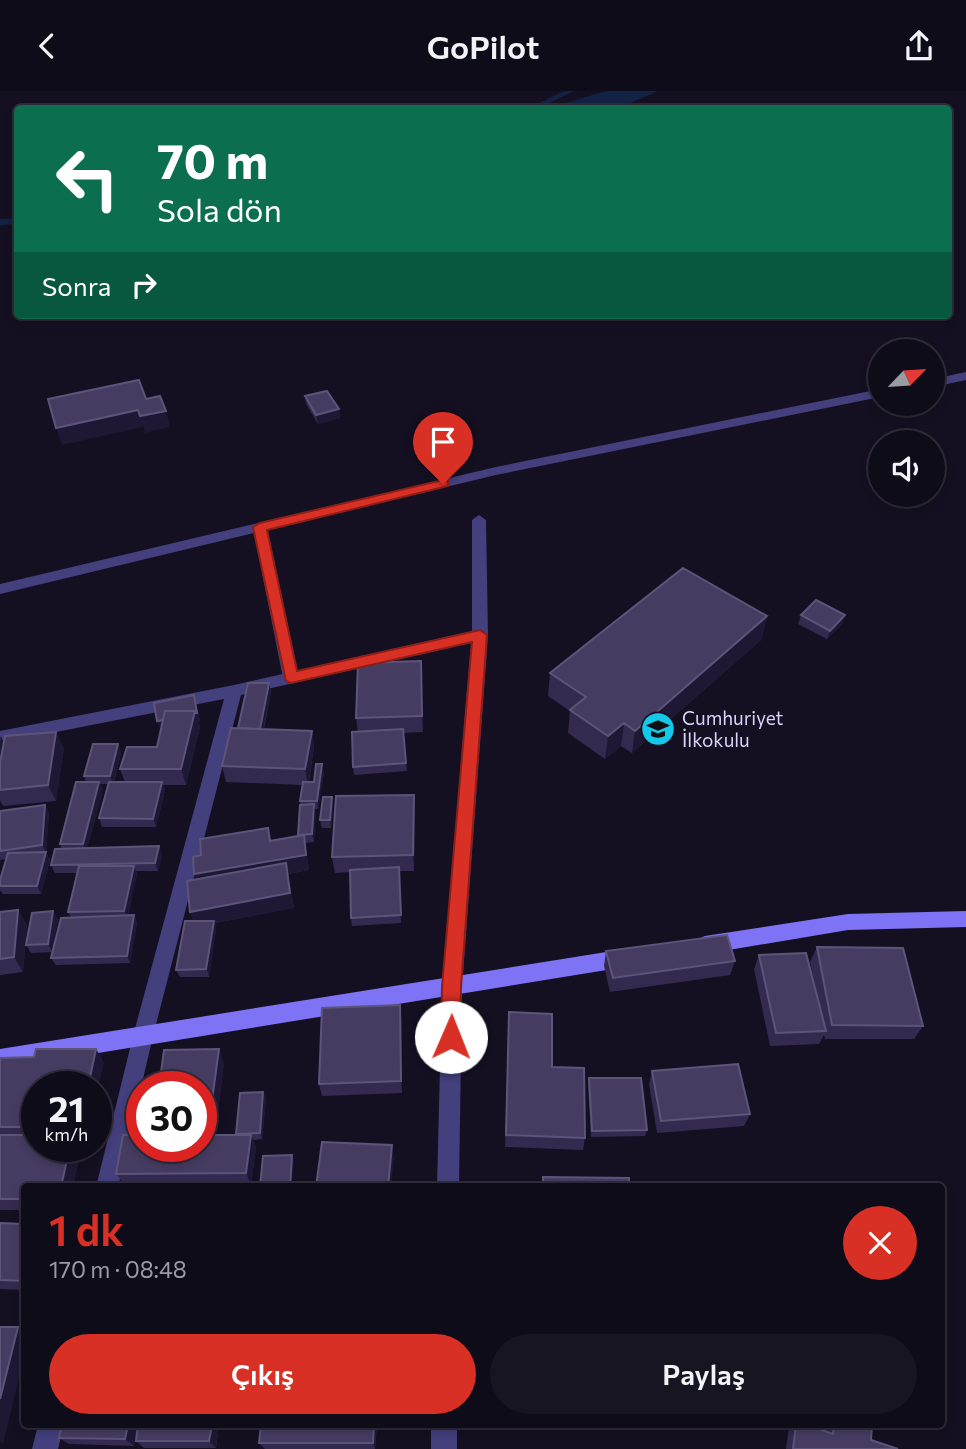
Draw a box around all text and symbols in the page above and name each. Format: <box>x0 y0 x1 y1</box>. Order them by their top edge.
text: GoPilot <box>427 26 539 66</box>
icon: back <box>28 27 66 65</box>
icon: share <box>900 27 938 65</box>
text: 70 m <box>157 129 268 189</box>
icon: left <box>42 133 133 224</box>
text: Sola dön <box>157 189 282 229</box>
icon: right <box>125 266 163 304</box>
text: Sonra <box>42 270 111 301</box>
north arrow <box>868 339 945 417</box>
map controls <box>868 339 945 507</box>
pin <box>413 412 473 484</box>
icon: arrive <box>424 423 462 461</box>
button: sound <box>868 430 945 507</box>
place label: Cumhuriyet İlkokulu <box>682 706 784 751</box>
school or university icon: Cumhuriyet İlkokulu <box>639 710 677 748</box>
position arrow <box>414 1000 488 1074</box>
speed limit sign: 30 <box>126 1071 217 1162</box>
text: 21 <box>49 1086 84 1129</box>
text: km/h <box>45 1123 88 1145</box>
text: 1 dk <box>49 1203 124 1255</box>
button: close <box>843 1206 917 1280</box>
text: 170 m · 08:48 <box>49 1255 187 1283</box>
button: Çıkış <box>49 1334 476 1414</box>
button: Paylaş <box>490 1334 917 1414</box>

